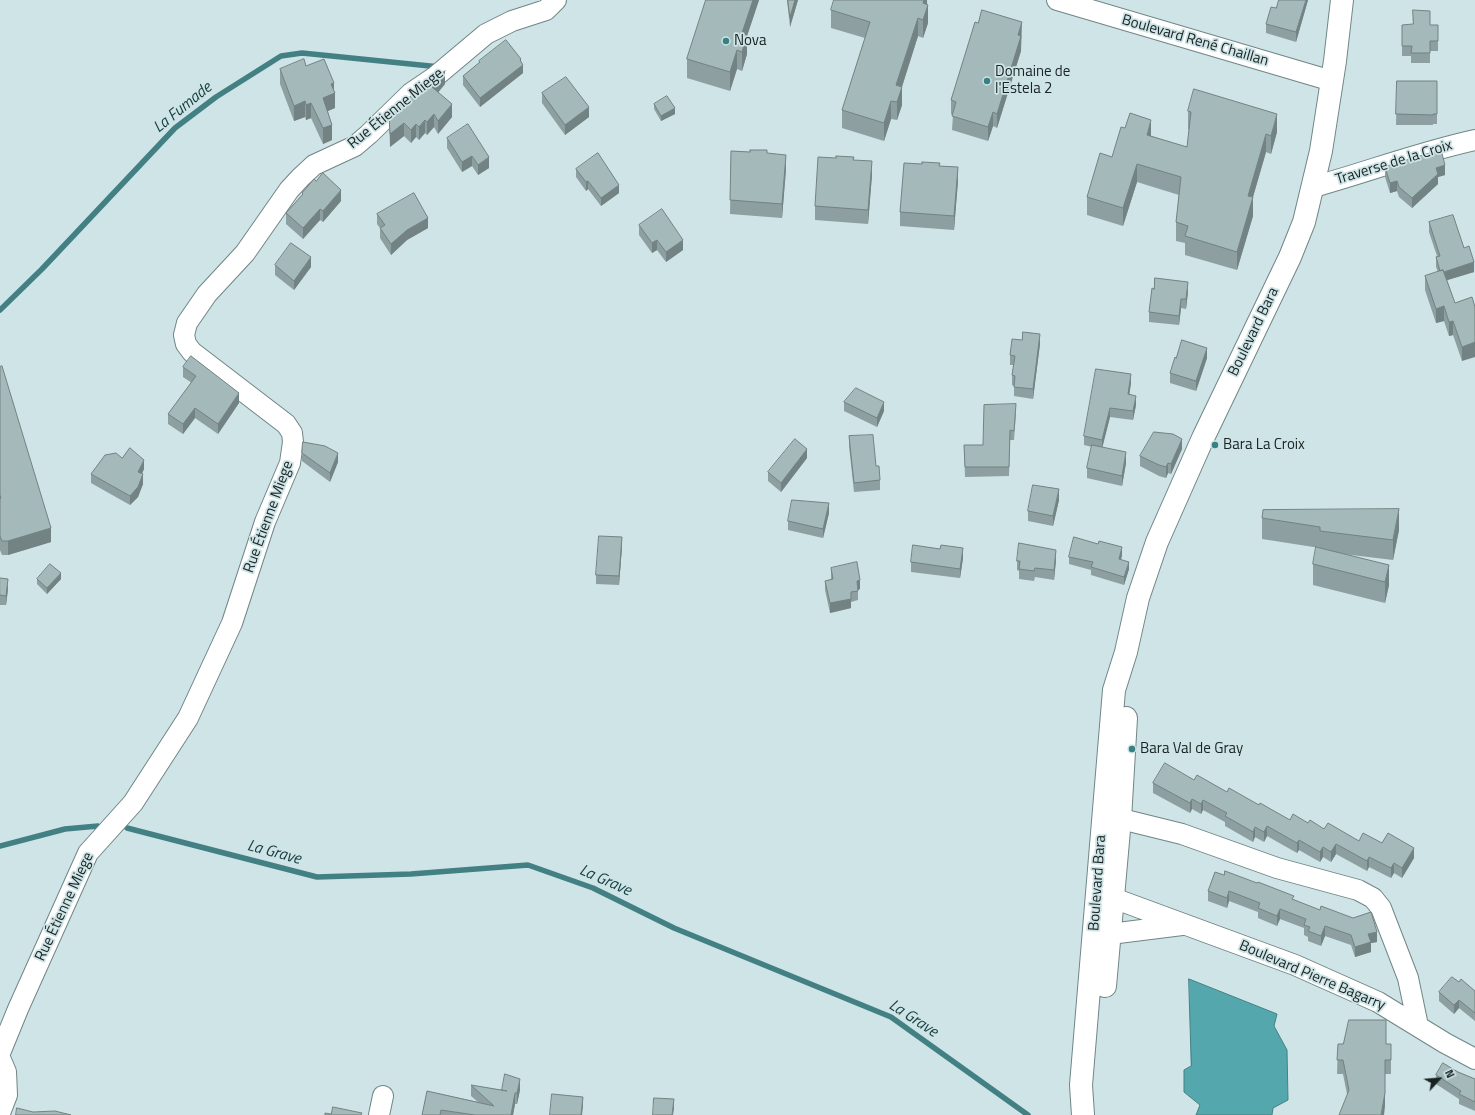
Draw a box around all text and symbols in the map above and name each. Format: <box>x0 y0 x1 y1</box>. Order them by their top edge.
street label: Boulevard René Chaillan <box>1119 11 1271 71</box>
place label: Nova <box>734 32 766 50</box>
marker: Nova <box>721 36 731 46</box>
place label: Domaine de l'Estela 2 <box>995 63 1070 98</box>
street label: Rue Étienne Miege <box>344 65 448 153</box>
marker: Domaine de l'Estela 2 <box>982 76 992 86</box>
water label: La Fumade <box>150 79 216 137</box>
street label: Traverse de la Croix <box>1333 137 1455 189</box>
street label: Boulevard Bara <box>1225 285 1283 379</box>
place label: Bara La Croix <box>1223 436 1305 454</box>
marker: Bara La Croix <box>1210 440 1220 450</box>
street label: Rue Étienne Miege <box>240 458 298 576</box>
place label: Bara Val de Gray <box>1140 740 1243 758</box>
marker: Bara Val de Gray <box>1127 744 1137 754</box>
street label: Boulevard Bara <box>1086 834 1110 932</box>
water label: La Grave <box>245 837 303 869</box>
street label: Rue Étienne Miege <box>32 850 98 964</box>
water label: La Grave <box>576 861 634 901</box>
street label: Boulevard Pierre Bagarry <box>1236 937 1388 1015</box>
water label: La Grave <box>885 996 941 1042</box>
north arrow <box>1419 1059 1459 1099</box>
text: N <box>1441 1067 1459 1081</box>

